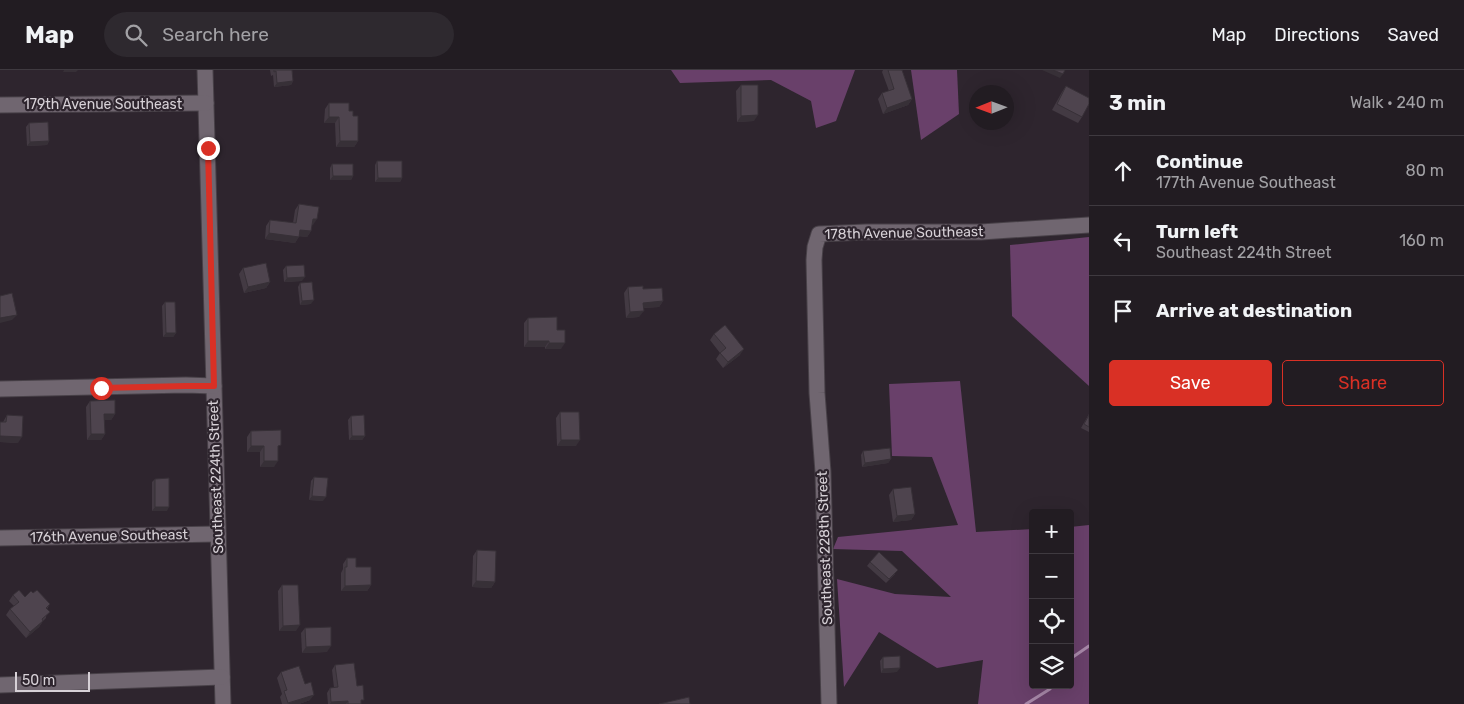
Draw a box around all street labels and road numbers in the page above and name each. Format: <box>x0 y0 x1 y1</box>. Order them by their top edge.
street label: 179th Avenue Southeast <box>24 96 183 113</box>
street label: 178th Avenue Southeast <box>824 223 984 243</box>
street label: Southeast 224th Street <box>205 399 227 554</box>
street label: Southeast 228th Street <box>814 470 836 625</box>
street label: 176th Avenue Southeast <box>30 526 189 546</box>

